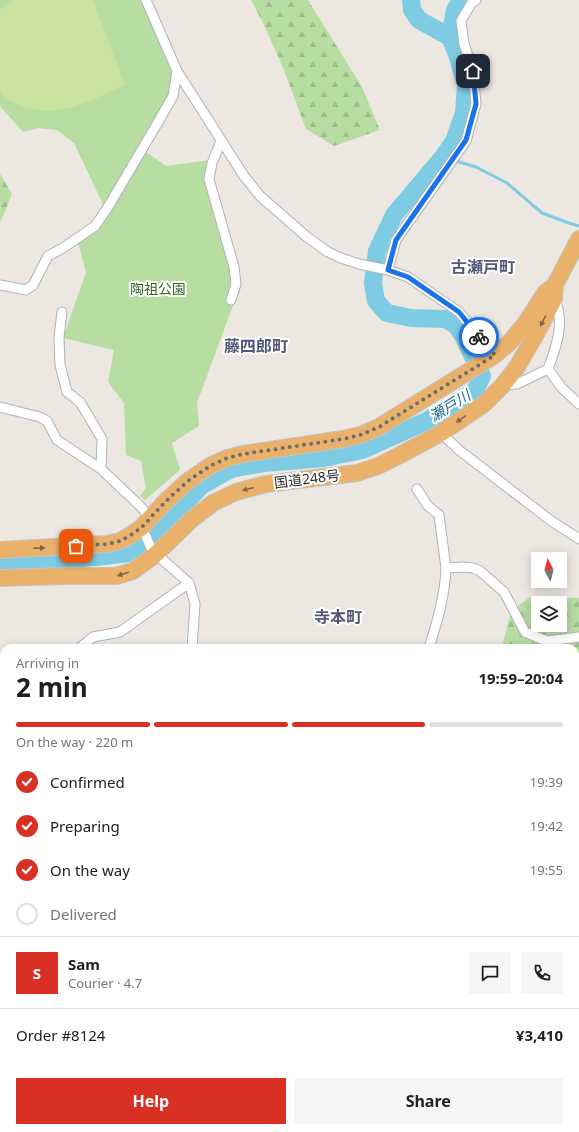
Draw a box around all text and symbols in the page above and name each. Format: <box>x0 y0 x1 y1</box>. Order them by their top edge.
pin <box>456 54 490 88</box>
icon: home <box>462 60 484 82</box>
district label: 古瀬戸町 <box>451 256 515 278</box>
park label: 陶祖公園 <box>130 279 186 298</box>
one-way arrow <box>540 315 546 327</box>
courier <box>459 317 499 357</box>
icon: bike <box>468 326 490 348</box>
district label: 藤四郎町 <box>224 335 288 357</box>
water label: 瀬戸川 <box>425 384 476 426</box>
one-way arrow <box>456 415 466 423</box>
street label: 国道248号 <box>273 465 341 492</box>
one-way arrow <box>241 486 254 492</box>
pin <box>59 529 93 563</box>
icon: bag <box>65 535 87 557</box>
one-way arrow <box>33 544 45 551</box>
north arrow <box>531 552 567 588</box>
map controls <box>531 552 567 632</box>
one-way arrow <box>117 571 129 577</box>
button: layers <box>531 596 567 632</box>
district label: 寺本町 <box>314 606 362 628</box>
text: Arriving in <box>16 654 79 672</box>
text: 19:59–20:04 <box>478 668 563 688</box>
text: 2 min <box>16 669 88 705</box>
text: On the way · 220 m <box>16 733 133 751</box>
icon: check <box>16 771 38 793</box>
text: Confirmed <box>50 772 125 792</box>
text: 19:39 <box>530 773 563 791</box>
icon: check <box>16 815 38 837</box>
text: Preparing <box>50 816 120 836</box>
text: 19:42 <box>530 817 563 835</box>
icon: check <box>16 859 38 881</box>
text: On the way <box>50 860 130 880</box>
text: 19:55 <box>530 861 563 879</box>
text: Delivered <box>50 904 117 924</box>
button: chat <box>469 952 511 994</box>
button: phone <box>521 952 563 994</box>
text: Sam <box>68 954 100 974</box>
text: S <box>33 963 41 983</box>
text: Courier · 4.7 <box>68 974 142 992</box>
text: Order #8124 <box>16 1025 105 1045</box>
text: ¥3,410 <box>516 1025 563 1045</box>
button: Help <box>16 1078 286 1124</box>
button: Share <box>294 1078 563 1124</box>

